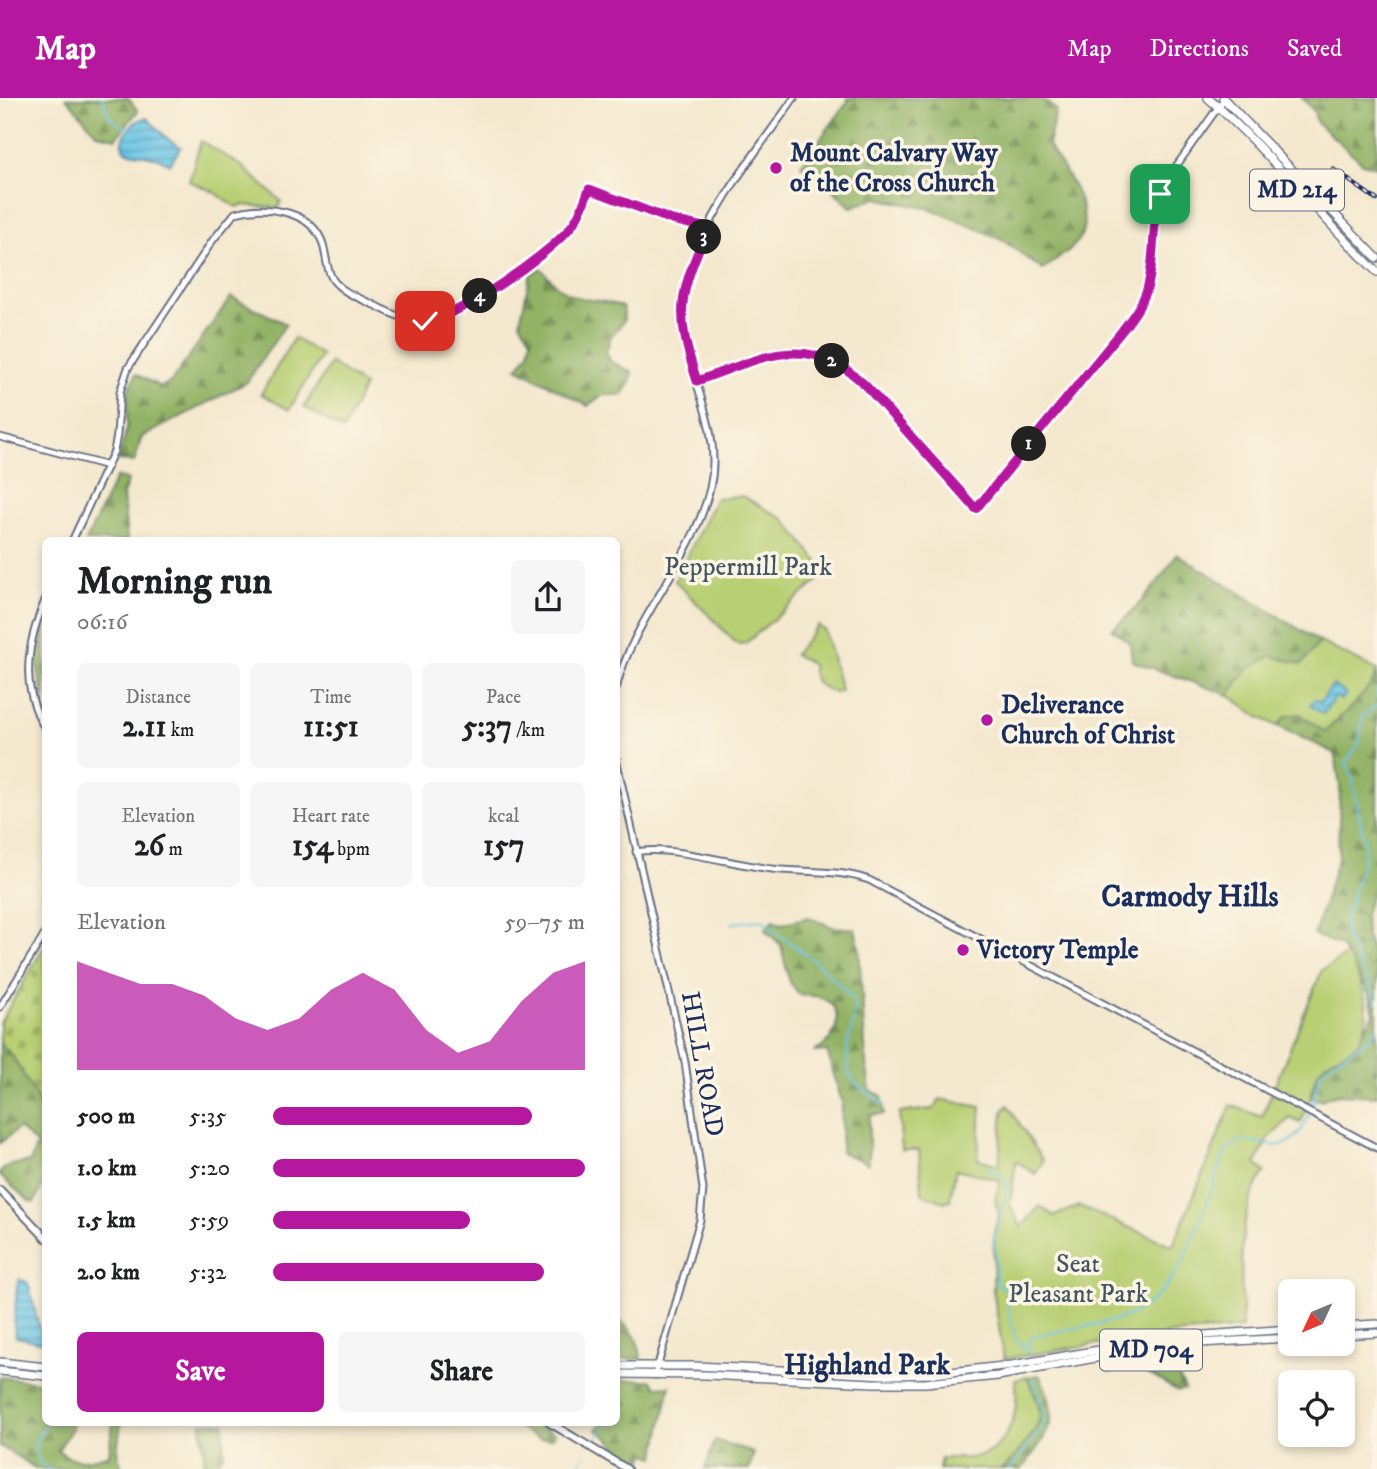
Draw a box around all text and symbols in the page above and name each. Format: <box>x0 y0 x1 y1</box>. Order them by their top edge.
text: Map <box>35 29 96 70</box>
text: Map <box>1067 34 1112 64</box>
text: Directions <box>1150 34 1249 64</box>
text: Saved <box>1287 34 1342 64</box>
place label: Mount Calvary Way of the Cross Church <box>790 137 998 200</box>
marker: Mount Calvary Way of the Cross Church <box>768 160 784 176</box>
pin <box>1130 164 1190 224</box>
road number: MD 214 <box>1250 170 1344 210</box>
icon: arrive <box>1141 175 1179 213</box>
pin: 3 <box>686 220 722 254</box>
text: 3 <box>700 225 707 248</box>
pin: 4 <box>462 278 498 314</box>
text: 4 <box>474 284 485 307</box>
pin <box>395 291 455 351</box>
icon: check <box>406 302 444 340</box>
pin: 2 <box>814 344 850 378</box>
text: 2 <box>827 349 836 372</box>
pin: 1 <box>1012 426 1046 462</box>
text: 1 <box>1025 432 1032 455</box>
park label: Peppermill Park <box>664 551 832 584</box>
text: Morning run <box>77 558 272 606</box>
button: share <box>511 560 585 634</box>
text: 06:16 <box>77 608 128 637</box>
text: Distance <box>126 686 191 709</box>
text: Time <box>310 686 352 709</box>
text: Pace <box>486 686 521 709</box>
place label: Deliverance Church of Christ <box>1001 689 1176 752</box>
text: 2.11 <box>122 709 167 746</box>
text: 11:51 <box>303 709 359 746</box>
text: 5:37 <box>462 709 512 746</box>
marker: Deliverance Church of Christ <box>979 712 995 728</box>
text: km <box>167 719 194 742</box>
text: /km <box>512 719 545 742</box>
text: Elevation <box>122 805 195 828</box>
text: Heart rate <box>292 805 370 828</box>
text: kcal <box>488 805 519 828</box>
text: 26 <box>134 828 164 865</box>
text: 154 <box>292 828 333 865</box>
text: 157 <box>483 828 524 865</box>
text: m <box>164 838 183 861</box>
text: bpm <box>333 838 370 861</box>
district label: Carmody Hills <box>1101 879 1279 916</box>
text: Elevation <box>77 908 166 937</box>
text: 59–75 m <box>504 908 585 937</box>
place label: Victory Temple <box>976 934 1139 967</box>
marker: Victory Temple <box>955 942 971 958</box>
street label: HILL ROAD <box>673 989 731 1139</box>
text: 500 m <box>77 1102 135 1131</box>
text: 5:35 <box>189 1102 226 1131</box>
text: 1.0 km <box>77 1154 137 1183</box>
text: 5:20 <box>189 1154 230 1183</box>
text: 1.5 km <box>77 1206 136 1235</box>
text: 5:59 <box>189 1206 229 1235</box>
park label: Seat Pleasant Park <box>1008 1248 1148 1311</box>
text: 2.0 km <box>77 1258 140 1287</box>
text: 5:32 <box>189 1258 226 1287</box>
north arrow <box>1278 1279 1354 1356</box>
map controls <box>1278 1279 1355 1447</box>
road number: MD 704 <box>1100 1330 1202 1370</box>
button: Save <box>77 1332 324 1412</box>
button: Share <box>338 1332 585 1412</box>
district label: Highland Park <box>784 1348 951 1383</box>
button: locate <box>1278 1370 1355 1447</box>

